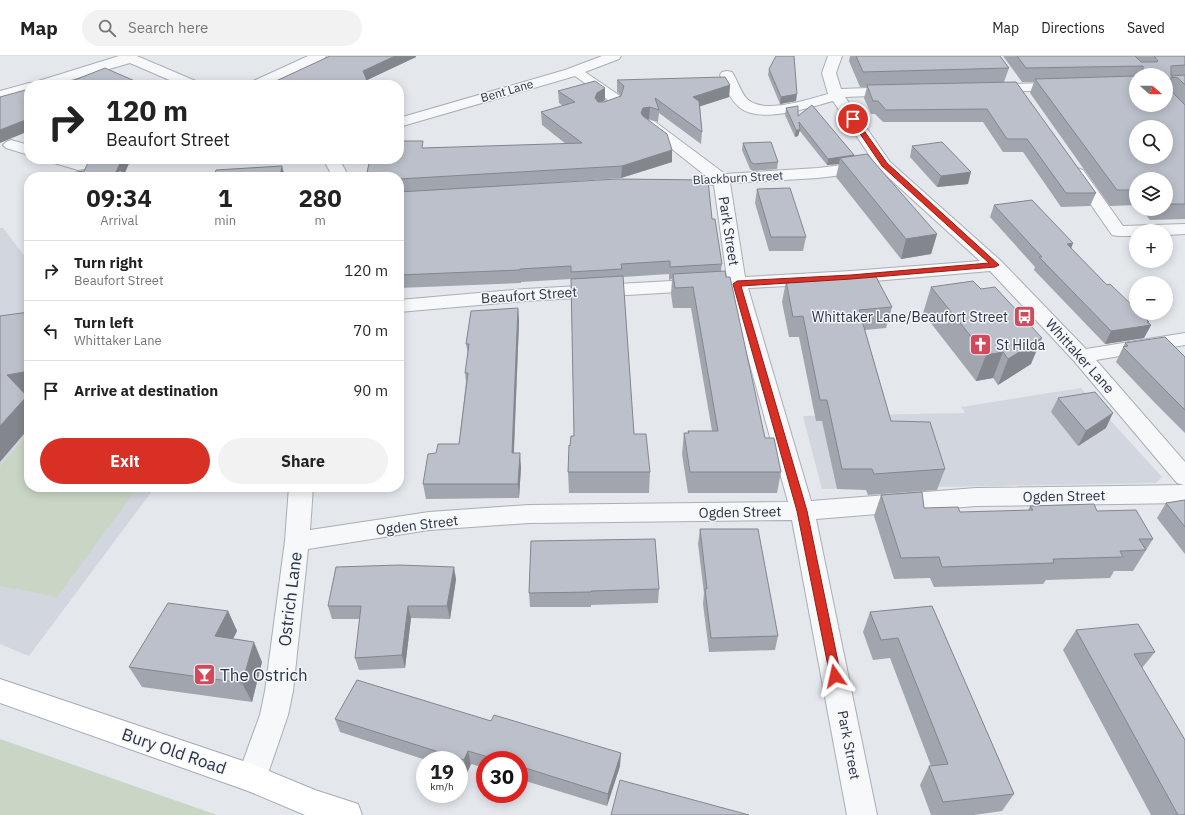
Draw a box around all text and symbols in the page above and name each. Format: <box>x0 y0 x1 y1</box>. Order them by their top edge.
search box <box>82 10 362 46</box>
text: Map <box>20 16 58 40</box>
icon: search <box>96 17 118 39</box>
text: Search here <box>128 18 208 37</box>
text: Map <box>992 19 1019 37</box>
text: Directions <box>1041 19 1105 37</box>
text: Saved <box>1127 19 1165 37</box>
north arrow <box>1129 68 1173 112</box>
map controls <box>1129 68 1173 320</box>
street label: Bent Lane <box>479 76 535 105</box>
text: 120 m <box>106 92 188 129</box>
icon: right <box>40 96 92 148</box>
pin <box>836 102 870 136</box>
icon: arrive <box>842 108 864 130</box>
button: search <box>1129 120 1173 164</box>
text: Beaufort Street <box>106 128 230 151</box>
street label: Blackburn Street <box>692 168 784 187</box>
button: layers <box>1129 172 1173 216</box>
text: 09:34 <box>86 182 152 214</box>
text: 1 <box>218 182 232 214</box>
text: 280 <box>298 182 342 214</box>
street label: Park Street <box>715 195 743 267</box>
text: Arrival <box>100 212 138 229</box>
text: min <box>214 212 236 229</box>
text: m <box>314 212 326 229</box>
button: + <box>1129 224 1173 268</box>
text: Turn right <box>74 253 143 272</box>
icon: right <box>40 260 62 282</box>
text: 120 m <box>344 261 388 280</box>
text: Beaufort Street <box>74 272 164 289</box>
button: − <box>1129 276 1173 320</box>
street label: Beaufort Street <box>480 283 578 307</box>
bus stop icon: Whittaker Lane/Beaufort Street <box>1011 304 1037 330</box>
place label: Whittaker Lane/Beaufort Street <box>812 308 1008 326</box>
text: Turn left <box>74 313 134 332</box>
street label: Whittaker Lane <box>1042 315 1119 397</box>
icon: left <box>40 320 62 342</box>
text: 70 m <box>353 321 388 340</box>
text: Whittaker Lane <box>74 332 162 349</box>
church icon: St Hilda <box>968 332 994 358</box>
place label: St Hilda <box>996 336 1046 354</box>
icon: arrive <box>40 380 62 402</box>
text: Arrive at destination <box>74 381 218 400</box>
text: 90 m <box>353 381 388 400</box>
button: Exit <box>40 438 210 484</box>
button: Share <box>218 438 388 484</box>
street label: Ogden Street <box>1023 486 1106 506</box>
street label: Ogden Street <box>699 502 782 522</box>
street label: Ogden Street <box>375 511 459 539</box>
street label: Ostrich Lane <box>273 550 307 648</box>
position arrow <box>814 655 856 697</box>
bar icon: The Ostrich <box>191 662 217 688</box>
place label: The Ostrich <box>220 664 308 686</box>
street label: Park Street <box>833 709 865 781</box>
street label: Bury Old Road <box>119 723 229 779</box>
speed limit sign: 30 <box>476 751 528 803</box>
text: 19 <box>430 758 454 785</box>
text: km/h <box>430 780 454 793</box>

